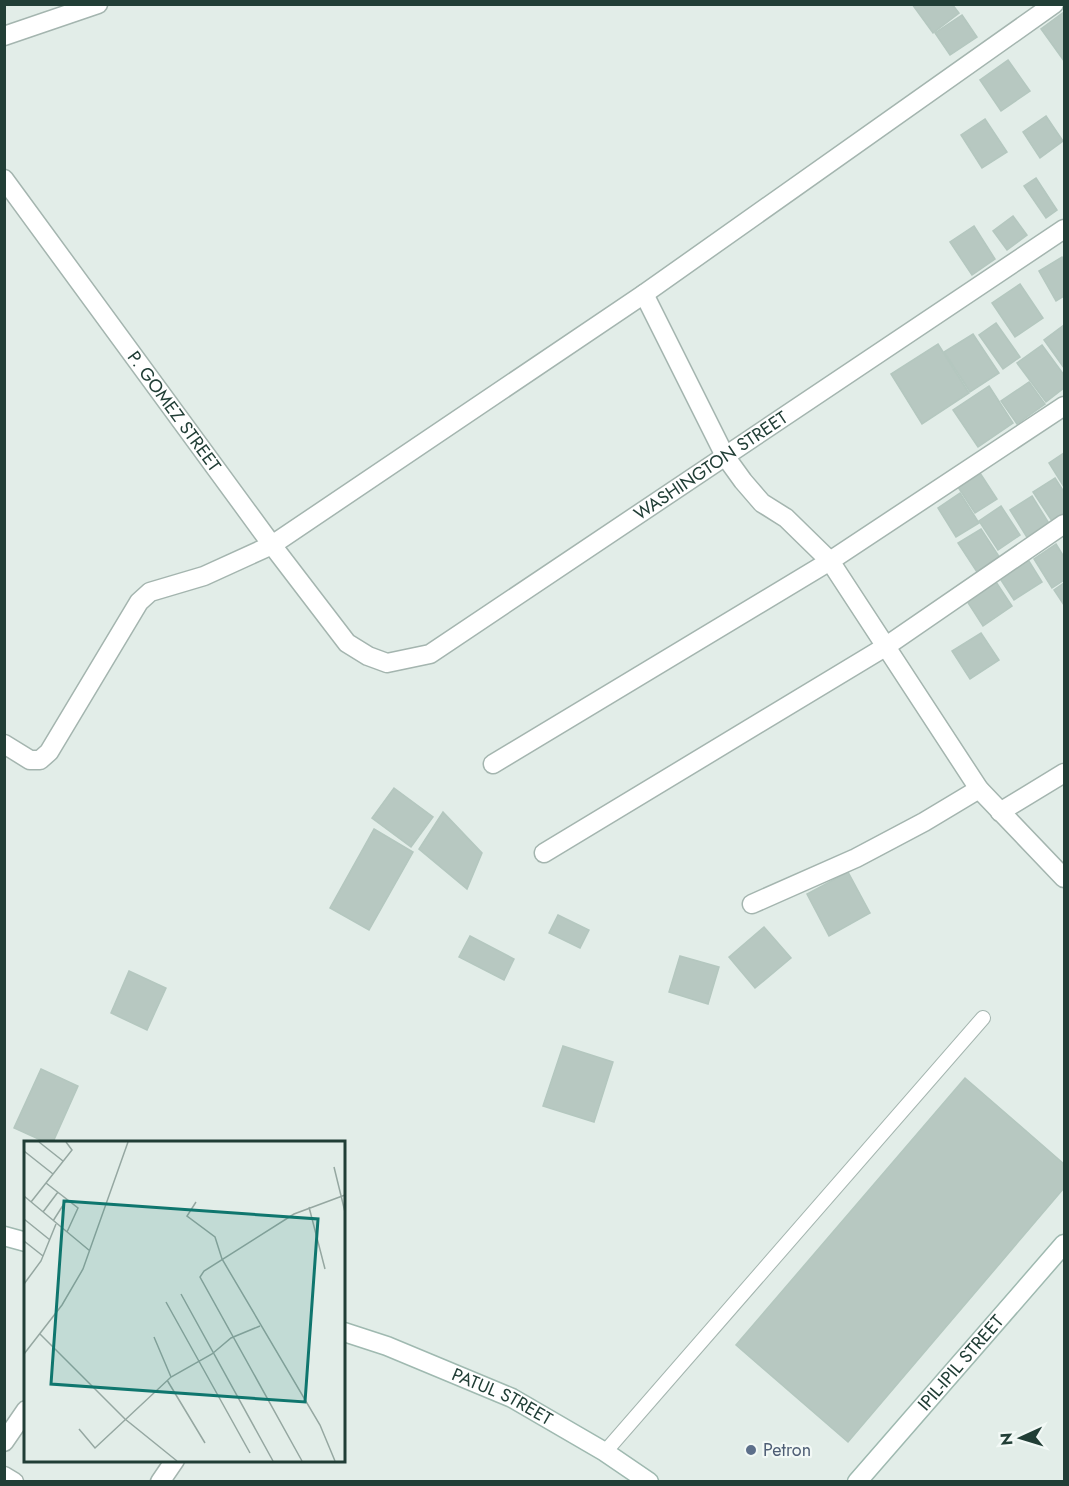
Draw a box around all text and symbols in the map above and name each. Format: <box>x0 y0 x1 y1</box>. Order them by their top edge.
street label: P. GOMEZ STREET <box>121 346 228 478</box>
street label: WASHINGTON STREET <box>629 404 793 527</box>
inset map <box>24 1141 345 1462</box>
street label: IPIL-IPIL STREET <box>912 1309 1010 1416</box>
street label: PATUL STREET <box>448 1361 558 1432</box>
north arrow <box>991 1408 1051 1468</box>
text: N <box>995 1432 1018 1446</box>
place label: Petron <box>763 1437 811 1463</box>
marker: Petron <box>744 1443 758 1457</box>

